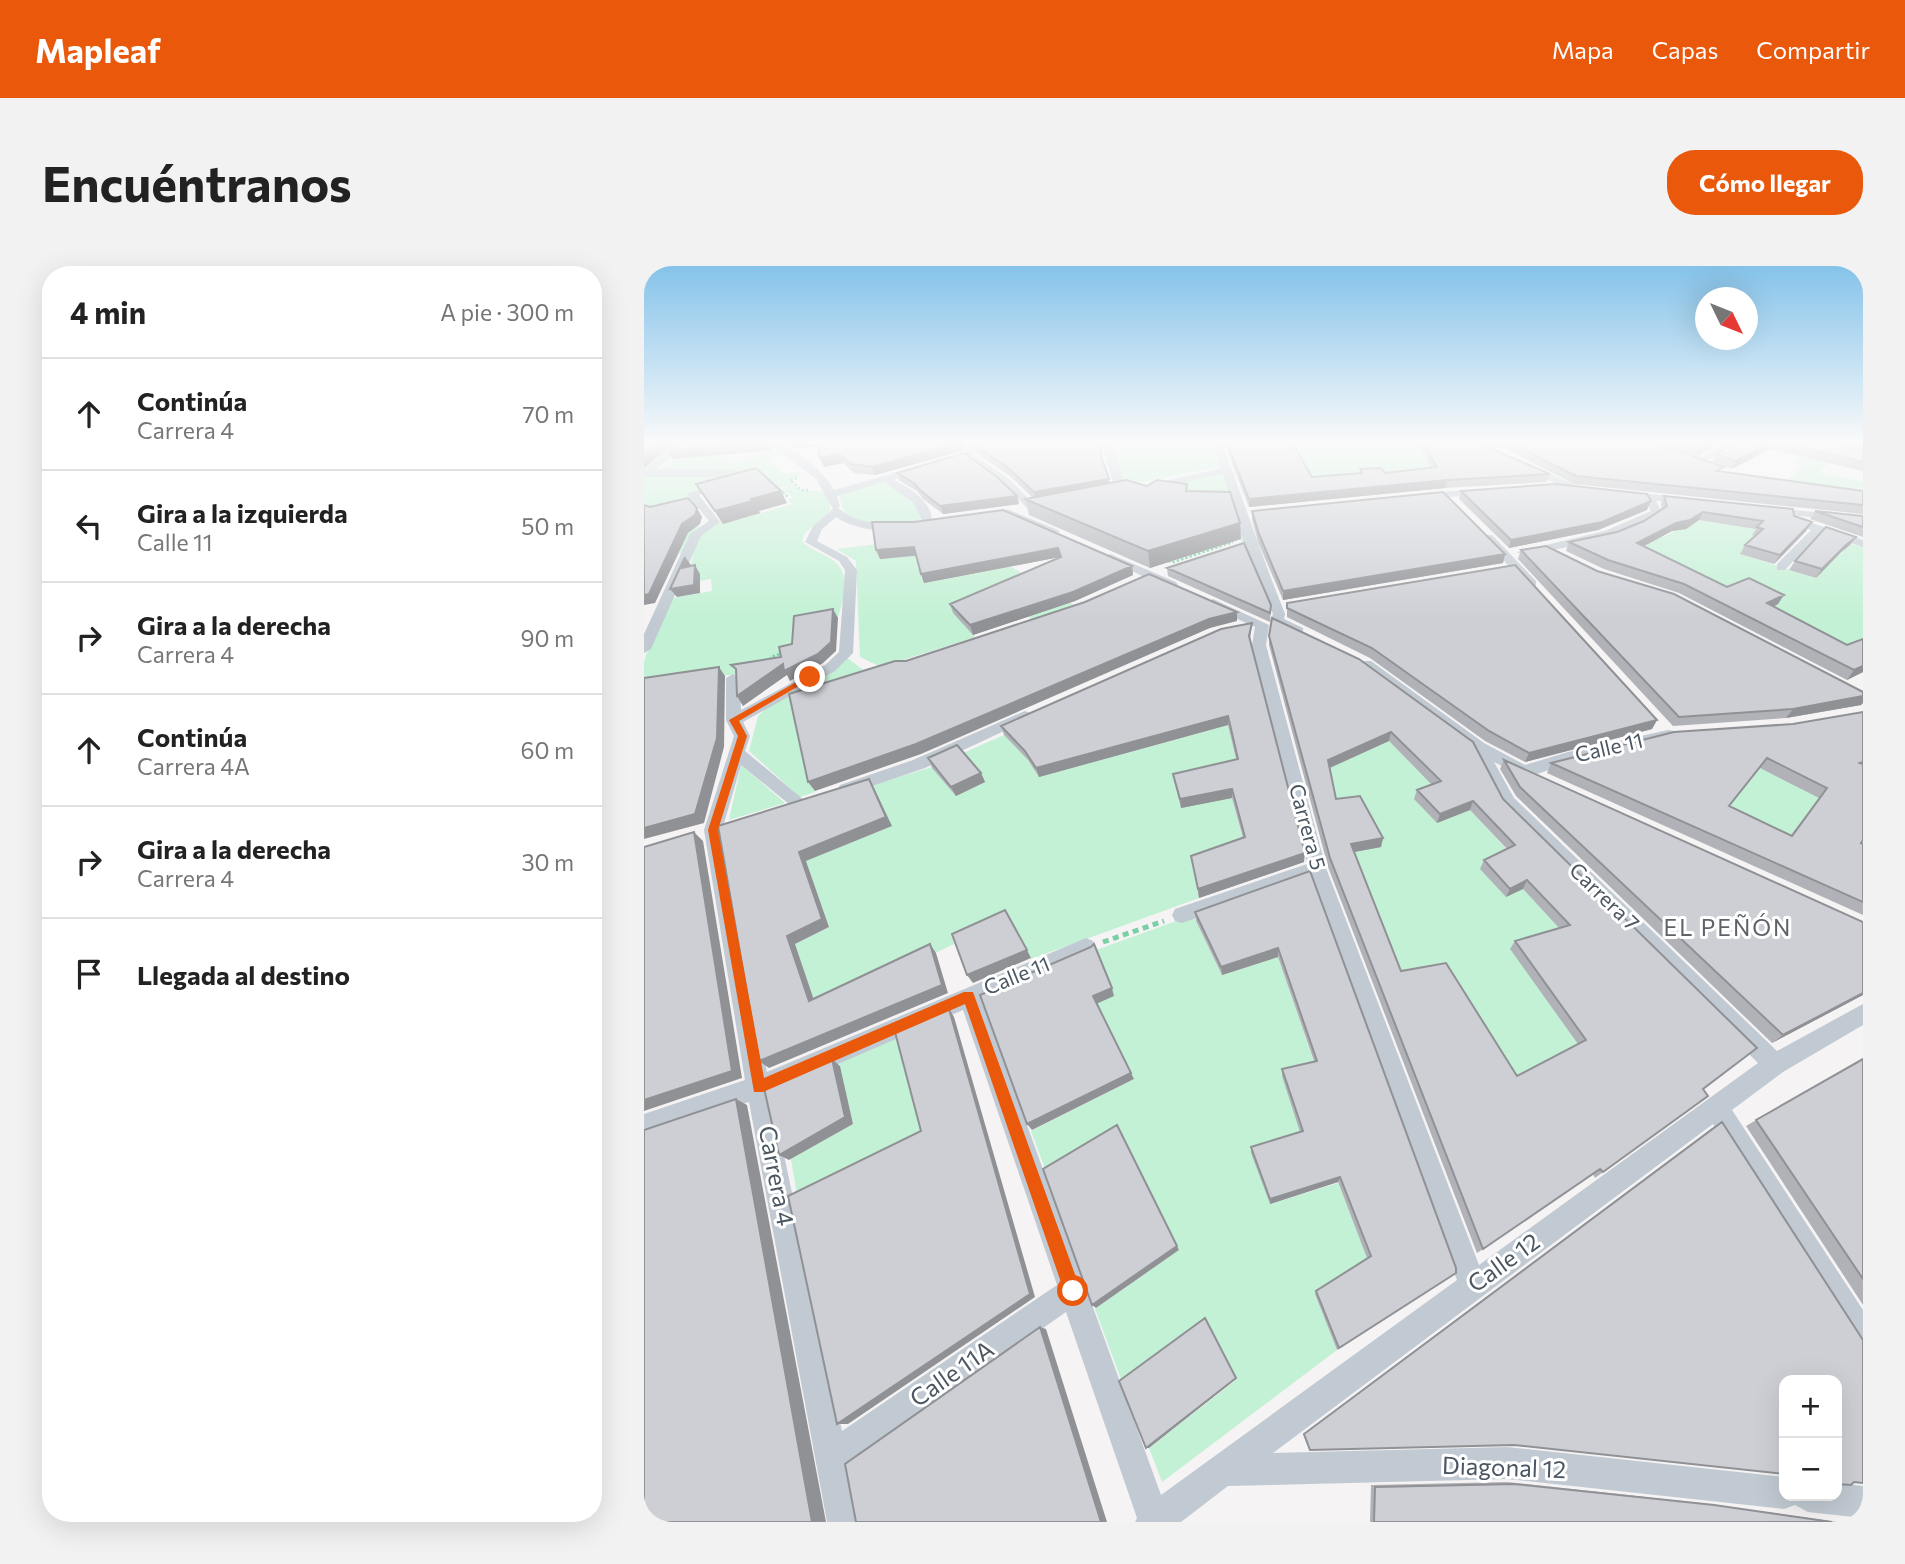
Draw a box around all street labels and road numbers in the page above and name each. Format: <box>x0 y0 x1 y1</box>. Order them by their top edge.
street label: Calle 11 <box>1572 727 1645 766</box>
street label: Carrera 5 <box>1285 781 1332 872</box>
street label: Carrera 7 <box>1565 857 1645 935</box>
street label: Calle 11 <box>980 950 1053 999</box>
street label: Carrera 4 <box>754 1123 801 1228</box>
street label: Calle 12 <box>1461 1226 1545 1298</box>
street label: Calle 11A <box>904 1333 999 1412</box>
street label: Diagonal 12 <box>1442 1450 1567 1483</box>

